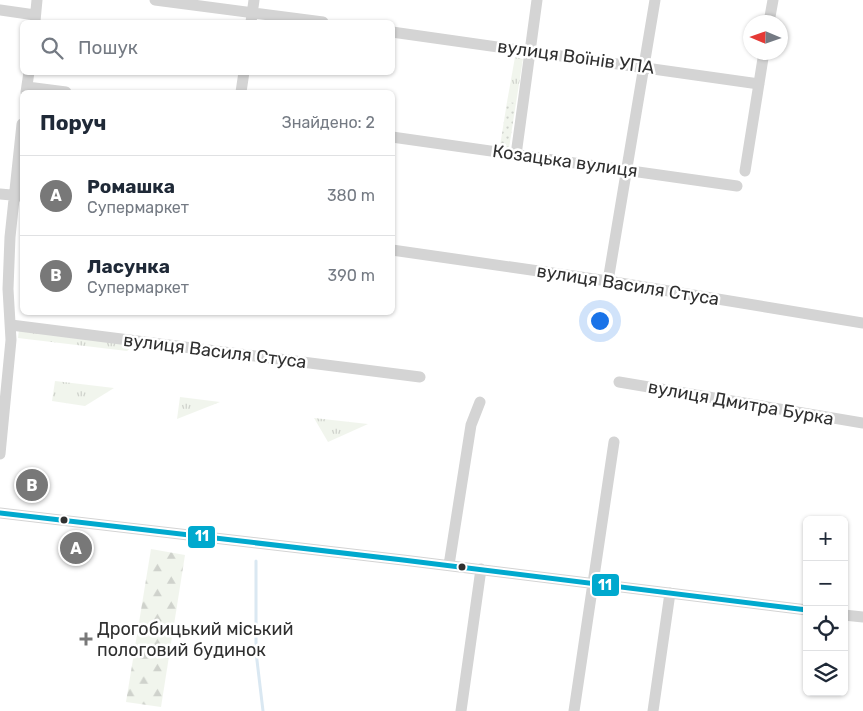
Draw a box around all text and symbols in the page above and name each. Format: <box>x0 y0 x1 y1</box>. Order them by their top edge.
north arrow <box>743 15 788 60</box>
search box <box>20 20 395 75</box>
icon: search <box>38 34 66 62</box>
street label: вулиця Воїнів УПА <box>496 35 656 79</box>
text: Пошук <box>78 36 138 59</box>
text: Поруч <box>40 110 106 135</box>
text: Знайдено: 2 <box>282 113 375 132</box>
street label: Козацька вулиця <box>491 140 639 182</box>
text: Ромашка <box>87 175 175 198</box>
text: A <box>50 186 62 205</box>
text: 380 m <box>327 186 375 205</box>
text: Супермаркет <box>87 198 189 217</box>
text: Ласунка <box>87 255 170 278</box>
street label: вулиця Василя Стуса <box>535 260 721 310</box>
text: B <box>50 266 62 285</box>
text: 390 m <box>328 266 375 285</box>
text: Супермаркет <box>87 278 189 297</box>
your location <box>587 308 613 334</box>
street label: вулиця Василя Стуса <box>122 329 308 373</box>
street label: вулиця Дмитра Бурка <box>646 376 836 430</box>
pin: B <box>16 466 48 504</box>
unlabelled marker <box>59 515 69 525</box>
map controls <box>803 516 848 696</box>
button: + <box>803 516 848 561</box>
line badge: 11 <box>187 525 216 549</box>
text: 11 <box>195 528 209 545</box>
pin: A <box>60 529 92 567</box>
button: − <box>803 561 848 606</box>
unlabelled marker <box>457 562 467 572</box>
line badge: 11 <box>591 573 620 597</box>
text: 11 <box>598 577 612 594</box>
button: locate <box>803 606 848 651</box>
place label: Дрогобицький міський пологовий будинок <box>97 618 293 661</box>
marker: Дрогобицький міський пологовий будинок <box>79 632 93 646</box>
button: layers <box>803 651 848 696</box>

